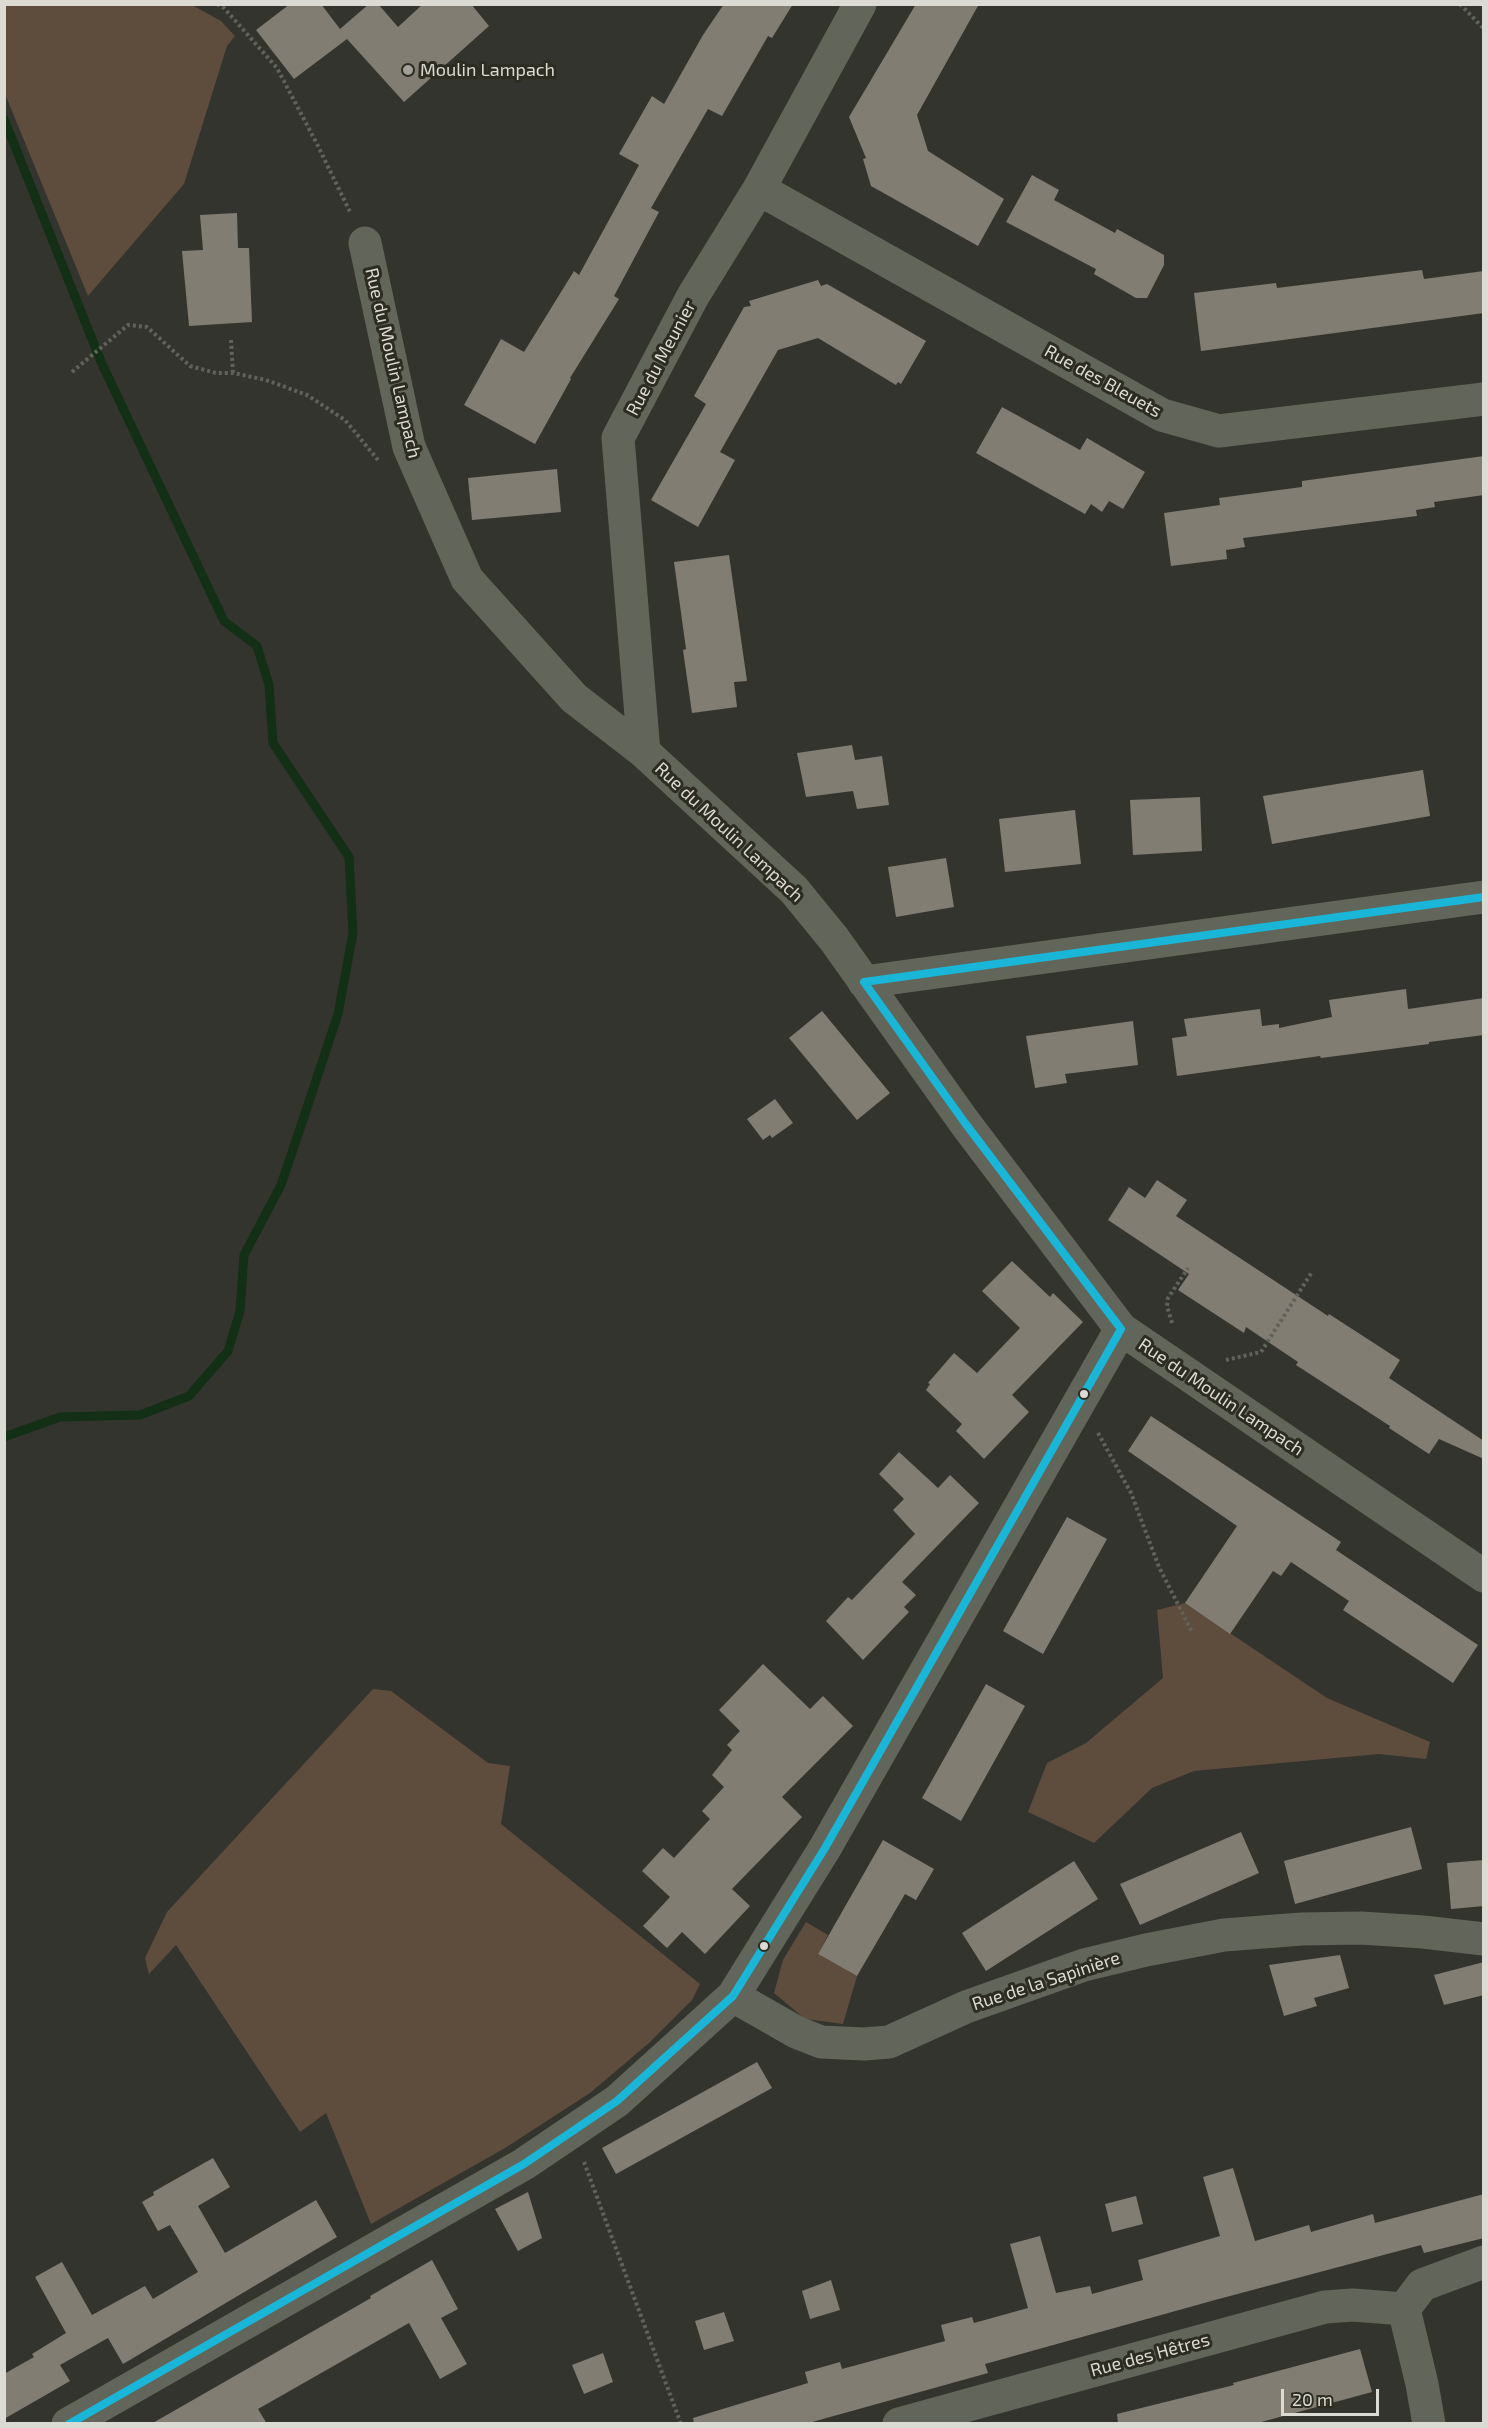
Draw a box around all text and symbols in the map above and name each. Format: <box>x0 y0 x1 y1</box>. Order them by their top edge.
place label: Moulin Lampach <box>420 59 555 81</box>
marker: Moulin Lampach <box>401 63 415 77</box>
street label: Rue du Moulin Lampach <box>361 266 425 460</box>
street label: Rue du Meunier <box>622 297 700 419</box>
street label: Rue des Bleuets <box>1041 340 1165 422</box>
street label: Rue du Moulin Lampach <box>650 758 808 906</box>
street label: Rue du Moulin Lampach <box>1134 1334 1308 1460</box>
unlabelled marker <box>1078 1388 1090 1400</box>
unlabelled marker <box>758 1940 770 1952</box>
street label: Rue de la Sapinière <box>969 1947 1123 2015</box>
street label: Rue des Hêtres <box>1088 2329 1212 2381</box>
scale bar <box>1284 2377 1382 2415</box>
text: 20 m <box>1292 2388 1333 2410</box>

